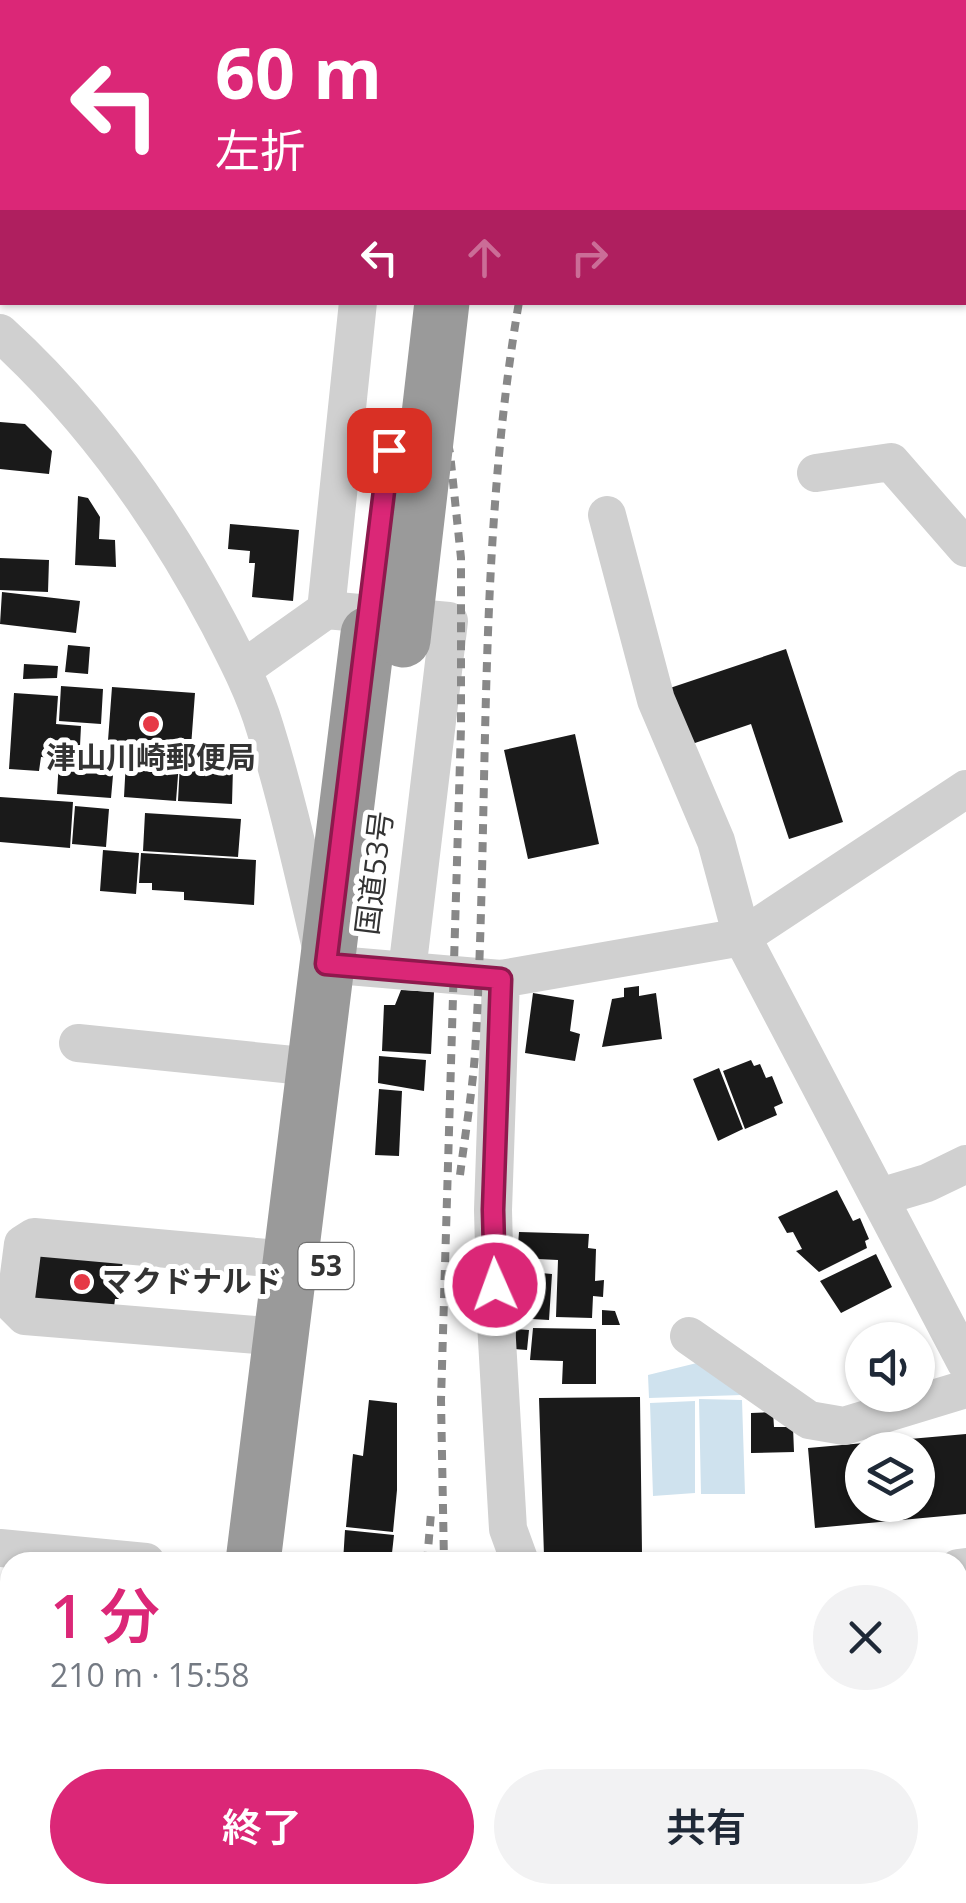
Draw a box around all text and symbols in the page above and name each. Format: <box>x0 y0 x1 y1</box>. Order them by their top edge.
text: 60 m <box>215 24 382 120</box>
icon: left <box>50 40 180 170</box>
text: 左折 <box>215 119 305 180</box>
icon: left <box>352 230 407 285</box>
icon: ahead <box>457 230 512 285</box>
icon: right <box>562 230 617 285</box>
pin <box>347 408 432 493</box>
icon: arrive <box>362 423 417 478</box>
marker: 津山川崎郵便局 <box>140 713 162 735</box>
place label: 津山川崎郵便局 <box>46 736 256 777</box>
street label: 国道53号 <box>346 809 401 937</box>
position arrow <box>443 1233 547 1337</box>
road number: 53 <box>298 1243 354 1289</box>
place label: マクドナルド <box>102 1260 282 1301</box>
marker: マクドナルド <box>71 1271 93 1293</box>
map controls <box>845 1322 935 1522</box>
button: sound <box>845 1322 935 1412</box>
button: layers <box>845 1432 935 1522</box>
text: 1 分 <box>50 1574 160 1656</box>
button: close <box>813 1585 918 1690</box>
text: 210 m · 15:58 <box>50 1653 249 1696</box>
button: 終了 <box>50 1769 474 1884</box>
button: 共有 <box>494 1769 918 1884</box>

